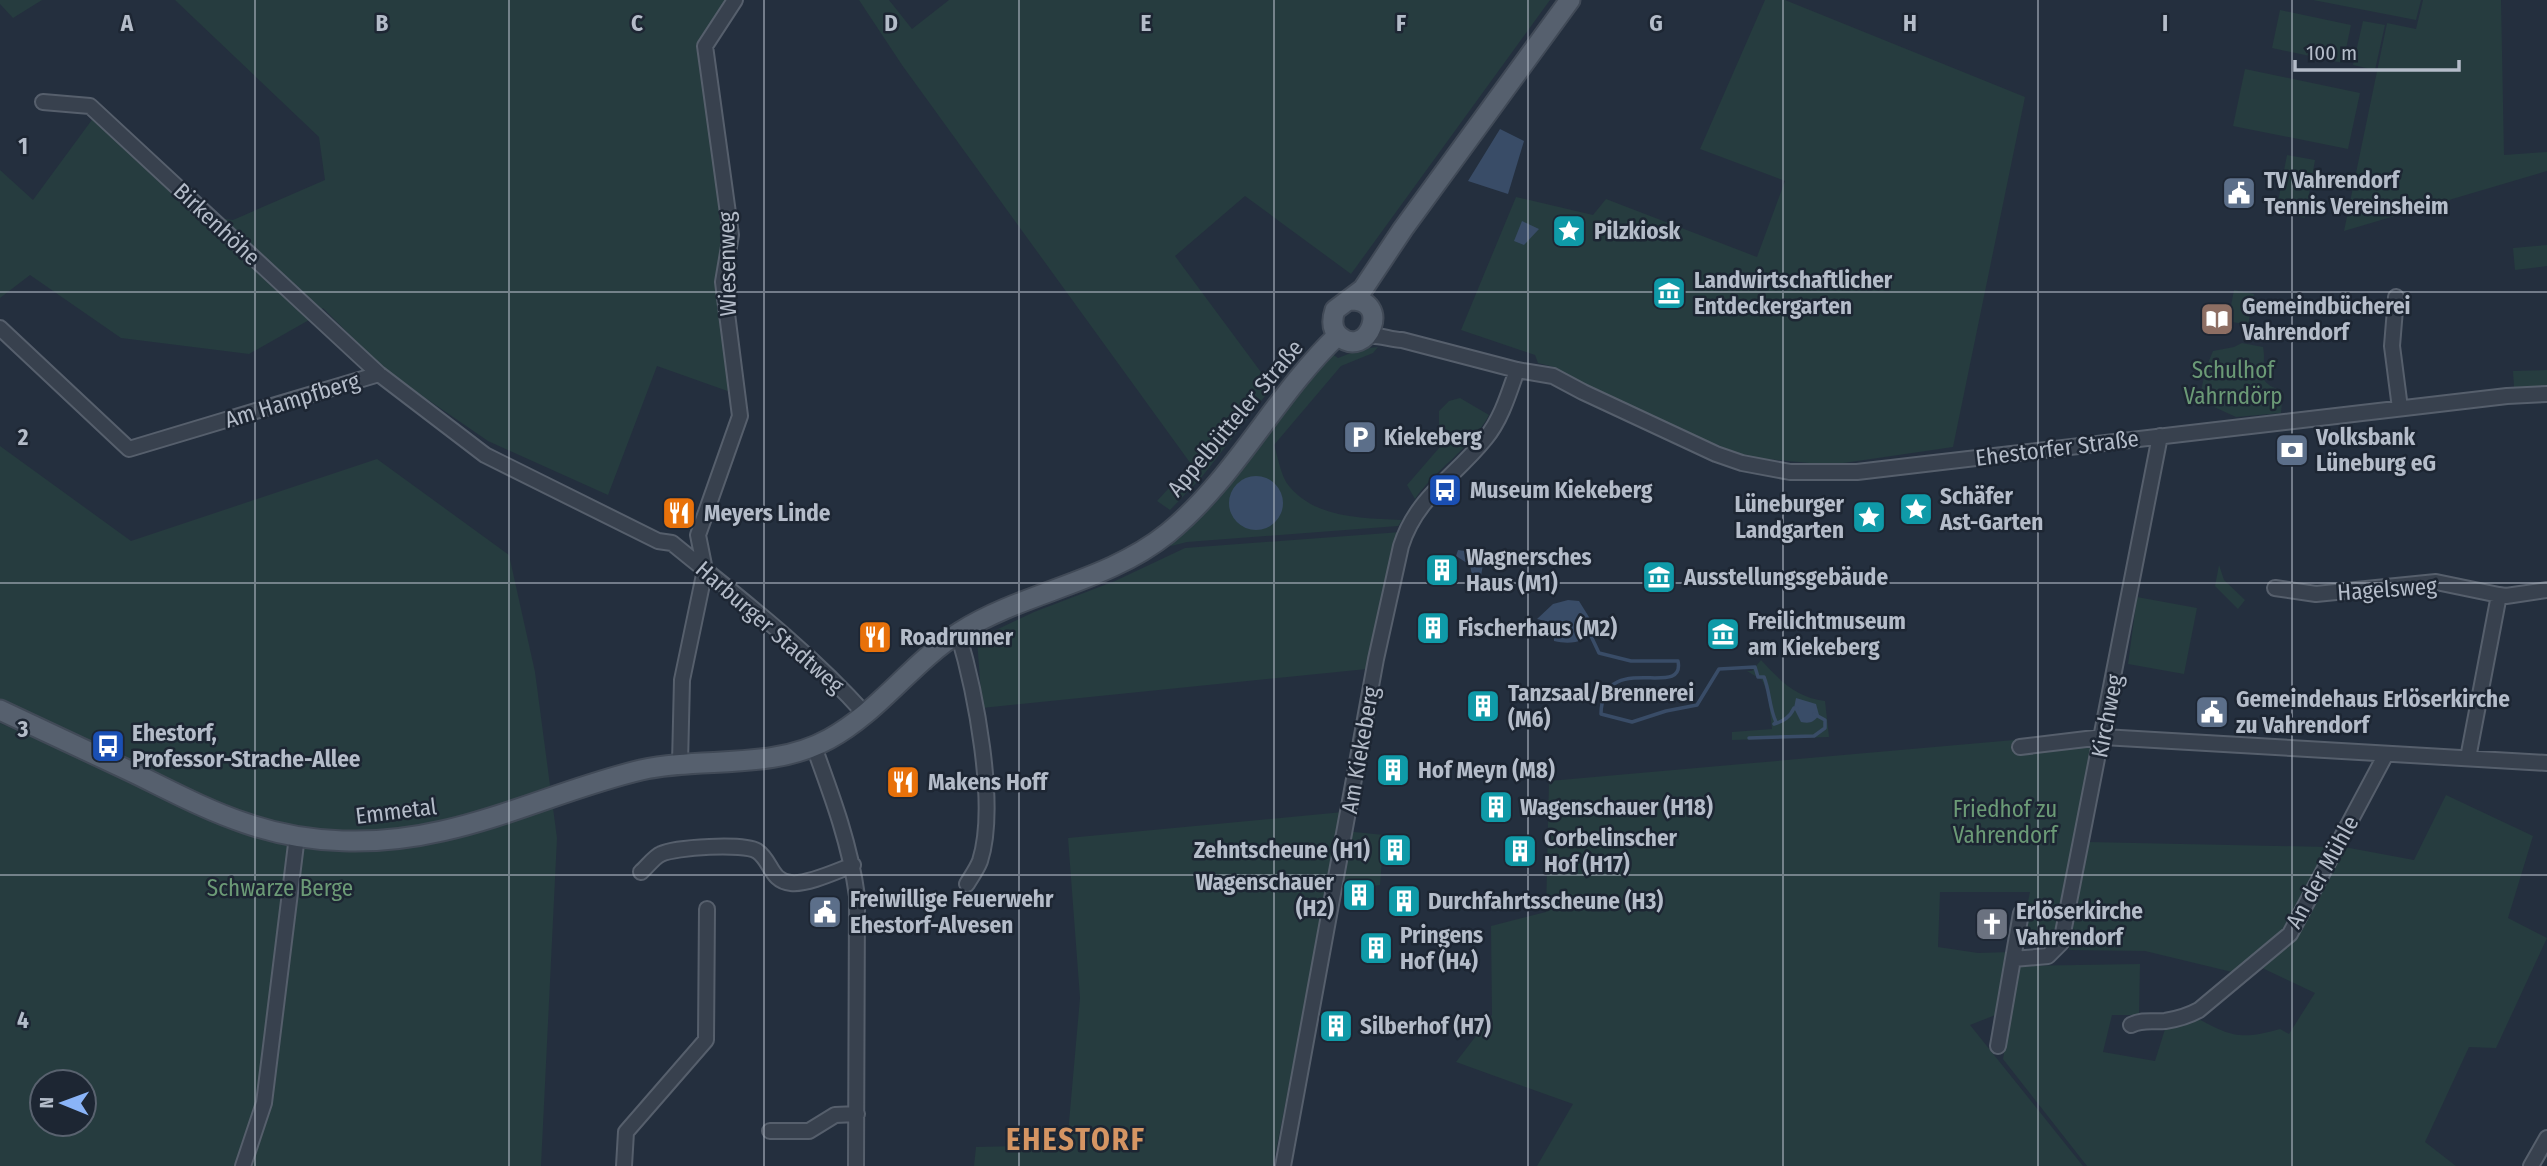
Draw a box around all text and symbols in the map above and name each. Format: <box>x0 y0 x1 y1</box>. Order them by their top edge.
text: A <box>120 9 134 37</box>
text: B <box>376 9 389 37</box>
text: C <box>631 9 643 37</box>
text: D <box>884 9 898 37</box>
text: E <box>1141 9 1152 37</box>
text: F <box>1396 9 1406 37</box>
text: G <box>1649 9 1663 37</box>
text: H <box>1903 9 1917 37</box>
text: I <box>2162 9 2168 37</box>
scale bar <box>2295 28 2460 72</box>
text: 100 m <box>2306 40 2357 66</box>
text: 1 <box>18 132 28 160</box>
place label: TV Vahrendorf Tennis Vereinsheim <box>2264 166 2448 220</box>
public building icon: TV Vahrendorf Tennis Vereinsheim <box>2220 174 2258 212</box>
street label: Birkenhöhe <box>168 177 266 271</box>
street label: Wiesenweg <box>712 211 742 317</box>
place icon: Pilzkiosk <box>1550 212 1588 250</box>
place label: Pilzkiosk <box>1594 217 1681 245</box>
place label: Landwirtschaftlicher Entdeckergarten <box>1694 266 1893 320</box>
museum icon: Landwirtschaftlicher Entdeckergarten <box>1650 274 1688 312</box>
place label: Gemeindbücherei Vahrendorf <box>2241 292 2411 346</box>
library icon: Gemeindbücherei Vahrendorf <box>2198 300 2236 338</box>
street label: Appelbütteler Straße <box>1161 334 1309 502</box>
park label: Schulhof Vahrndörp <box>2183 356 2283 410</box>
street label: Am Hampfberg <box>221 366 363 434</box>
parking icon: Kiekeberg <box>1341 418 1379 456</box>
text: 2 <box>17 423 29 451</box>
place label: Kiekeberg <box>1384 423 1482 451</box>
place label: Volksbank Lüneburg eG <box>2315 423 2436 477</box>
street label: Ehestorfer Straße <box>1974 424 2140 472</box>
bank icon: Volksbank Lüneburg eG <box>2273 431 2311 469</box>
bus stop icon: Museum Kiekeberg <box>1426 471 1464 509</box>
place label: Museum Kiekeberg <box>1470 476 1653 504</box>
place label: Schäfer Ast-Garten <box>1939 482 2043 536</box>
place label: Lüneburger Landgarten <box>1734 490 1845 544</box>
place icon: Schäfer Ast-Garten <box>1897 490 1935 528</box>
restaurant icon: Meyers Linde <box>660 494 698 532</box>
place icon: Lüneburger Landgarten <box>1850 498 1888 536</box>
place label: Meyers Linde <box>704 499 831 527</box>
place label: Wagnersches Haus (M1) <box>1466 543 1592 597</box>
building icon: Wagnersches Haus (M1) <box>1423 551 1461 589</box>
street label: Harburger Stadtweg <box>690 555 850 699</box>
museum icon: Ausstellungsgebäude <box>1640 558 1678 596</box>
place label: Ausstellungsgebäude <box>1683 563 1888 591</box>
street label: Hagelsweg <box>2336 572 2438 606</box>
place label: Freilichtmuseum am Kiekeberg <box>1748 607 1906 661</box>
building icon: Fischerhaus (M2) <box>1414 609 1452 647</box>
place label: Fischerhaus (M2) <box>1458 614 1617 642</box>
museum icon: Freilichtmuseum am Kiekeberg <box>1704 615 1742 653</box>
restaurant icon: Roadrunner <box>856 618 894 656</box>
place label: Roadrunner <box>900 623 1014 651</box>
street label: Kirchweg <box>2085 672 2129 760</box>
place label: Tanzsaal/Brennerei (M6) <box>1508 679 1694 733</box>
street label: Am Kiekeberg <box>1335 684 1385 816</box>
place label: Gemeindehaus Erlöserkirche zu Vahrendorf <box>2236 685 2510 739</box>
building icon: Tanzsaal/Brennerei (M6) <box>1464 687 1502 725</box>
public building icon: Gemeindehaus Erlöserkirche zu Vahrendorf <box>2193 693 2231 731</box>
text: 3 <box>17 715 29 743</box>
place label: Ehestorf, Professor-Strache-Allee <box>132 719 361 773</box>
bus stop icon: Ehestorf, Professor-Strache-Allee <box>89 727 127 765</box>
building icon: Hof Meyn (M8) <box>1374 751 1412 789</box>
place label: Hof Meyn (M8) <box>1418 756 1555 784</box>
restaurant icon: Makens Hoff <box>884 763 922 801</box>
place label: Makens Hoff <box>928 768 1050 796</box>
building icon: Wagenschauer (H18) <box>1477 788 1515 826</box>
street label: Emmetal <box>354 792 438 830</box>
place label: Wagenschauer (H18) <box>1520 793 1713 821</box>
park label: Friedhof zu Vahrendorf <box>1953 795 2059 849</box>
street label: An der Mühle <box>2280 811 2364 933</box>
place label: Corbelinscher Hof (H17) <box>1544 824 1678 878</box>
building icon: Zehntscheune (H1) <box>1376 831 1414 869</box>
building icon: Corbelinscher Hof (H17) <box>1501 832 1539 870</box>
place label: Zehntscheune (H1) <box>1194 836 1370 864</box>
place label: Wagenschauer (H2) <box>1195 868 1335 922</box>
park label: Schwarze Berge <box>207 874 353 902</box>
building icon: Wagenschauer (H2) <box>1340 876 1378 914</box>
building icon: Durchfahrtsscheune (H3) <box>1385 882 1423 920</box>
place label: Freiwillige Feuerwehr Ehestorf-Alvesen <box>850 885 1054 939</box>
place label: Durchfahrtsscheune (H3) <box>1428 887 1663 915</box>
public building icon: Freiwillige Feuerwehr Ehestorf-Alvesen <box>806 893 844 931</box>
place label: Erlöserkirche Vahrendorf <box>2015 897 2143 951</box>
church icon: Erlöserkirche Vahrendorf <box>1973 905 2011 943</box>
place label: Pringens Hof (H4) <box>1400 921 1483 975</box>
building icon: Pringens Hof (H4) <box>1357 929 1395 967</box>
text: 4 <box>17 1006 29 1034</box>
building icon: Silberhof (H7) <box>1317 1007 1355 1045</box>
place label: Silberhof (H7) <box>1360 1012 1491 1040</box>
north arrow <box>28 1068 98 1138</box>
text: N <box>35 1097 58 1109</box>
district label: EHESTORF <box>1006 1122 1146 1158</box>

